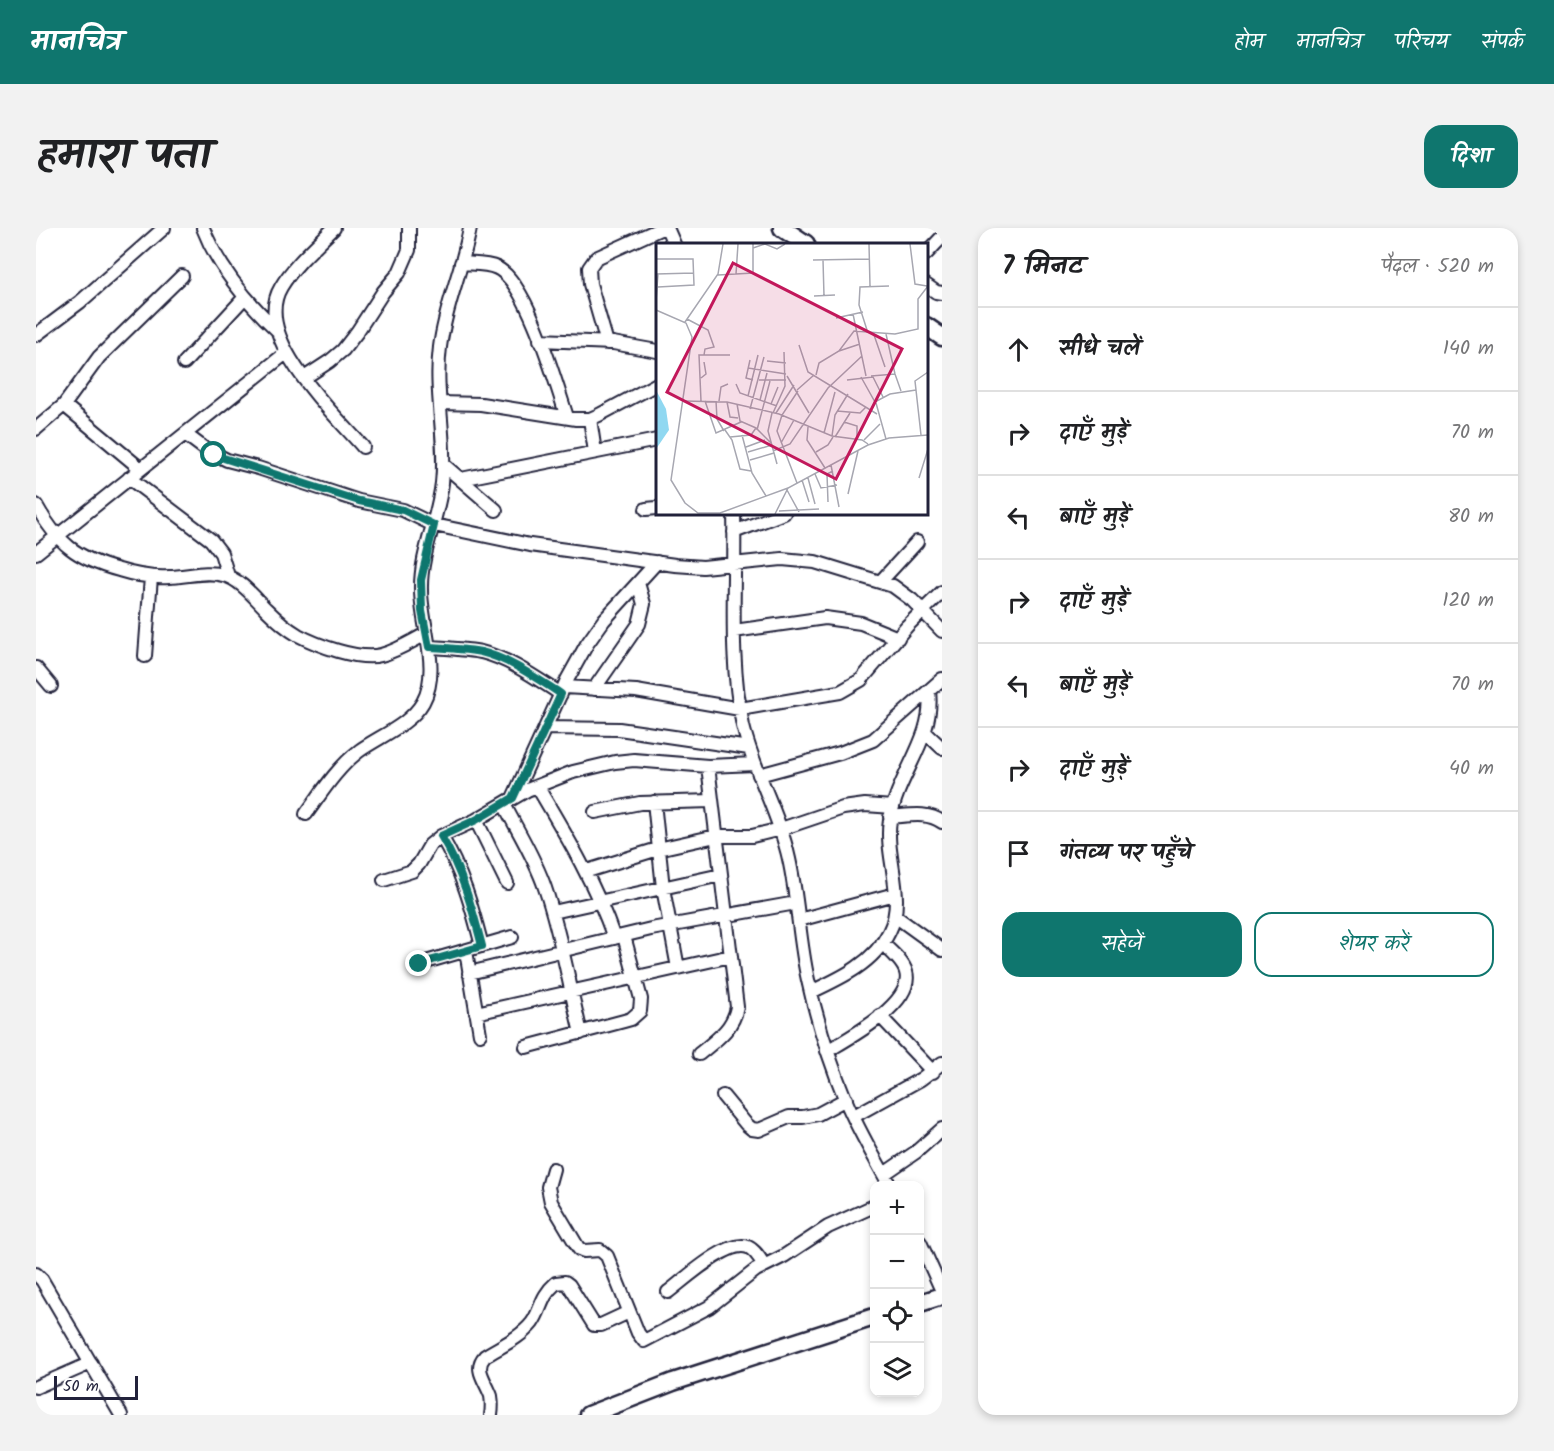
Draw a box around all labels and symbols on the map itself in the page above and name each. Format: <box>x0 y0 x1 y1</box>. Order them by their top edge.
inset map <box>656 243 927 514</box>
route start <box>200 441 226 467</box>
route end <box>405 950 431 976</box>
scale bar <box>54 1373 138 1400</box>

